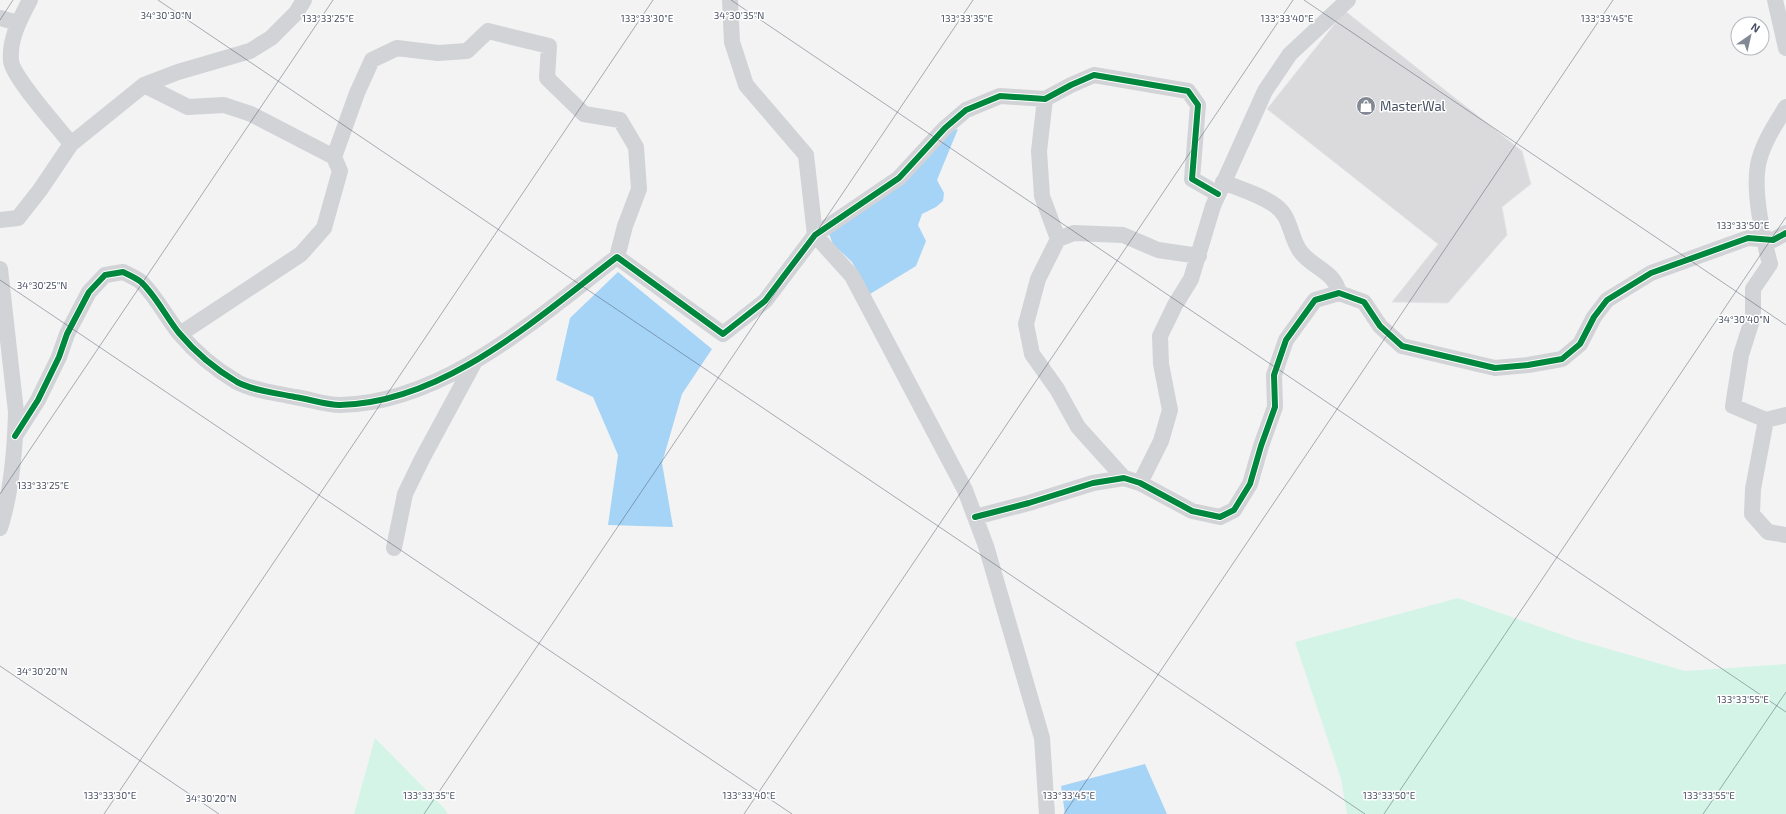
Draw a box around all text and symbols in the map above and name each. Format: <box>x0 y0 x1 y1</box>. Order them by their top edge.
text: 34°30'30"N <box>140 9 192 21</box>
text: 34°30'35"N <box>714 9 764 21</box>
text: 133°33'25"E <box>302 12 354 24</box>
text: 133°33'30"E <box>621 12 674 24</box>
text: 133°33'35"E <box>941 12 993 24</box>
text: 133°33'40"E <box>1260 12 1314 24</box>
text: 133°33'45"E <box>1581 12 1634 24</box>
north arrow <box>1730 16 1770 56</box>
text: N <box>1749 20 1763 35</box>
shop icon: MasterWal <box>1355 95 1377 117</box>
place label: MasterWal <box>1380 98 1446 114</box>
text: 133°33'50"E <box>1717 219 1770 231</box>
text: 34°30'25"N <box>17 279 67 291</box>
text: 34°30'40"N <box>1718 313 1770 325</box>
text: 133°33'25"E <box>17 479 69 491</box>
text: 34°30'20"N <box>16 665 68 677</box>
text: 133°33'55"E <box>1717 693 1769 705</box>
text: 133°33'30"E <box>84 789 137 801</box>
text: 133°33'35"E <box>403 789 455 801</box>
text: 133°33'40"E <box>722 789 776 801</box>
text: 133°33'45"E <box>1043 789 1096 801</box>
text: 133°33'50"E <box>1363 789 1416 801</box>
text: 133°33'55"E <box>1683 789 1735 801</box>
text: 34°30'20"N <box>185 792 237 804</box>

